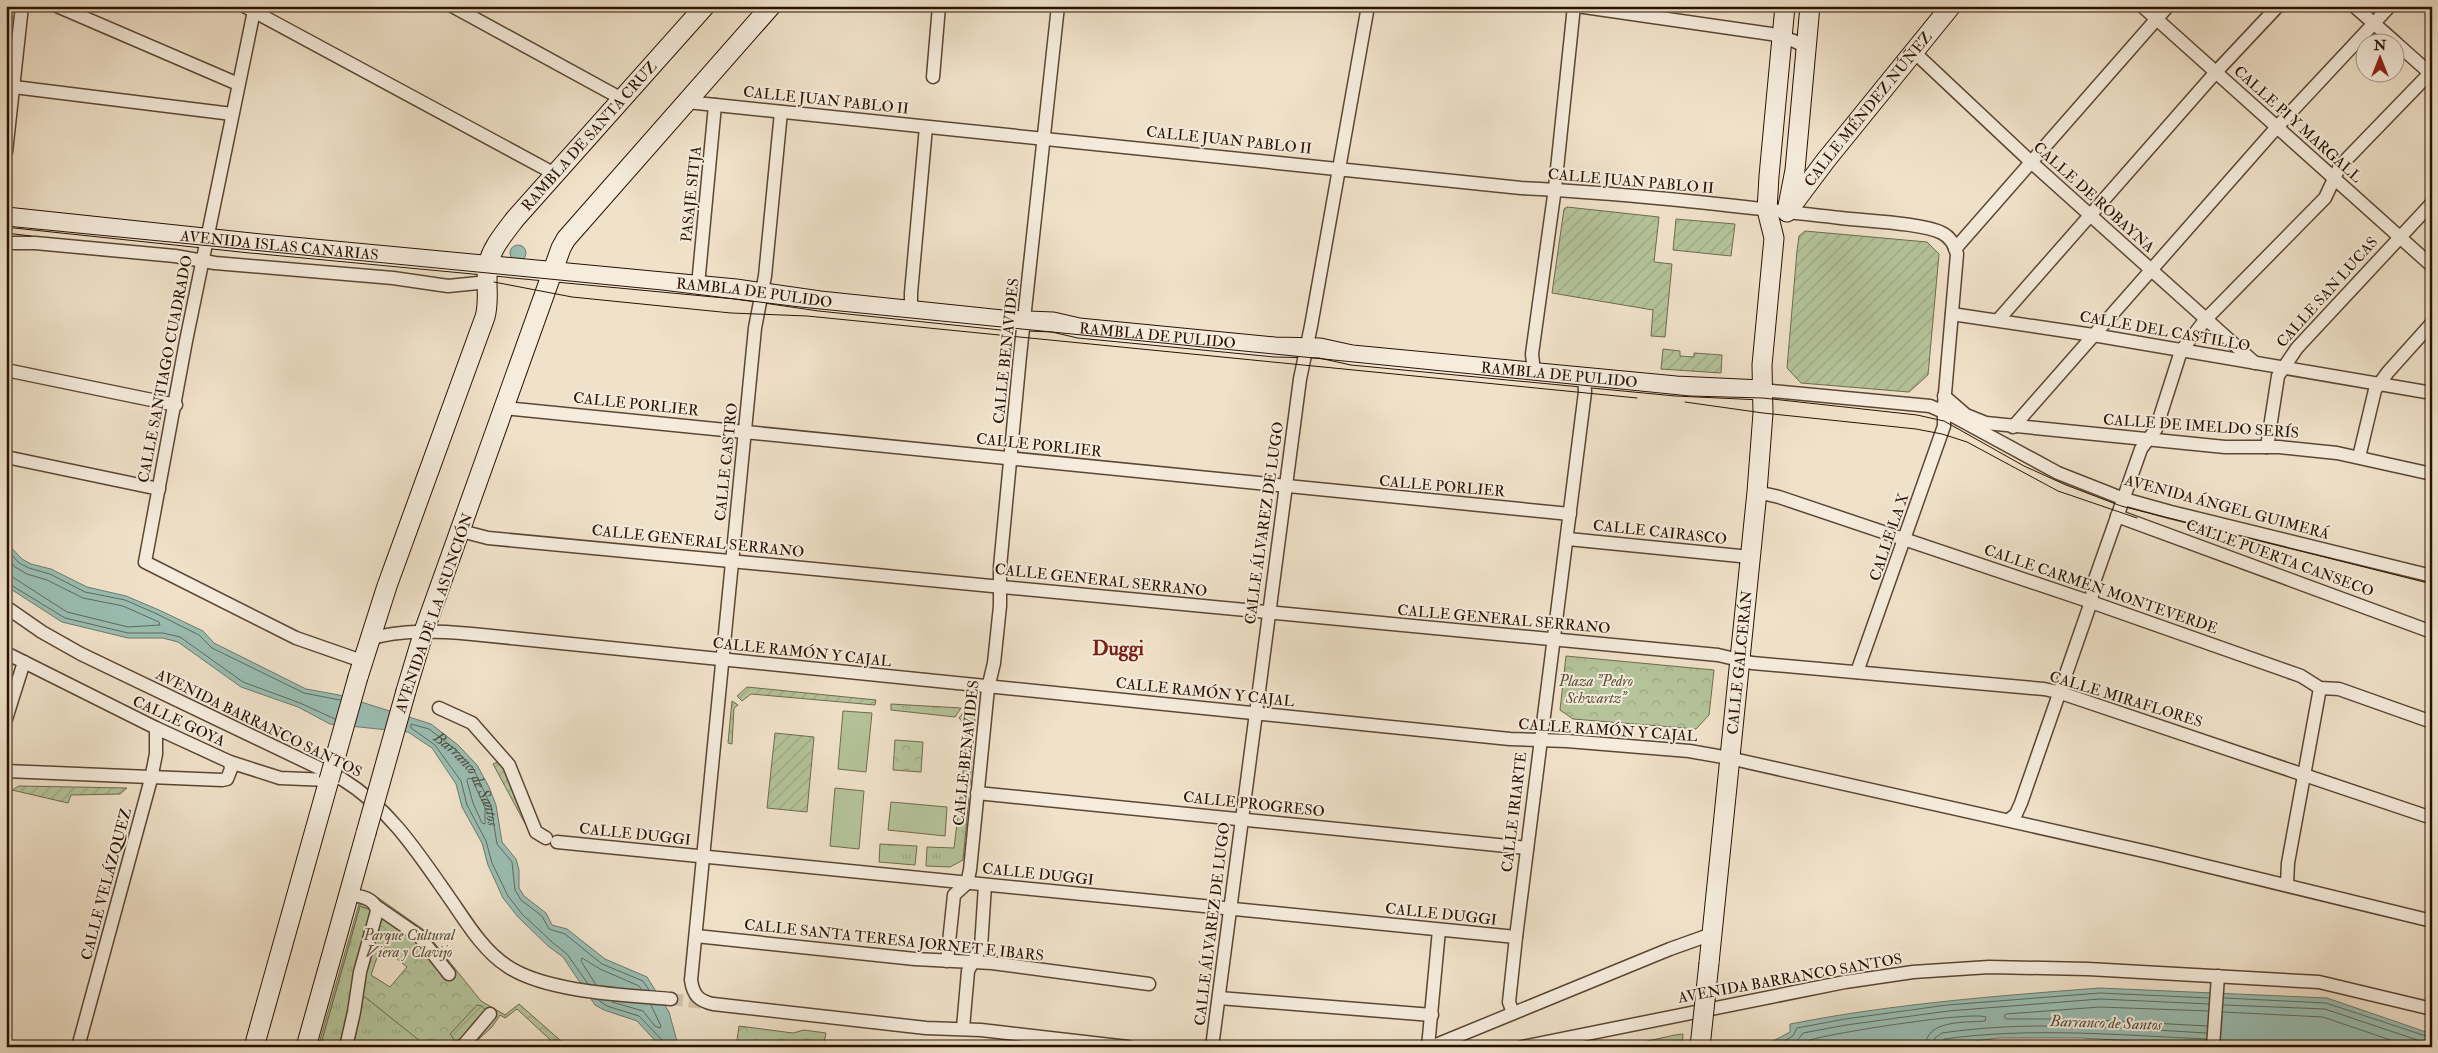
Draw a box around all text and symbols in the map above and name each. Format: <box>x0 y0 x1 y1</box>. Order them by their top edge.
street label: CALLE MÉNDEZ NÚÑEZ <box>1800 28 1936 191</box>
north arrow <box>2356 32 2406 82</box>
text: N <box>2373 37 2387 54</box>
street label: RAMBLA DE SANTA CRUZ <box>518 57 661 215</box>
street label: CALLE PI Y MARGALL <box>2230 62 2366 187</box>
street label: CALLE JUAN PABLO II <box>742 82 910 120</box>
street label: CALLE JUAN PABLO II <box>1145 122 1313 160</box>
street label: CALLE DE ROBAYNA <box>2029 138 2159 257</box>
street label: PASAJE SITJA <box>677 145 707 243</box>
street label: CALLE JUAN PABLO II <box>1547 165 1715 199</box>
street label: AVENIDA ISLAS CANARIAS <box>179 226 379 265</box>
street label: CALLE SAN LUCAS <box>2273 233 2382 352</box>
street label: CALLE SANTIAGO CUADRADO <box>134 254 197 485</box>
street label: RAMBLA DE PULIDO <box>675 274 833 312</box>
street label: CALLE BENAVIDES <box>989 277 1024 425</box>
street label: CALLE DEL CASTILLO <box>2078 307 2252 356</box>
street label: RAMBLA DE PULIDO <box>1078 319 1237 353</box>
street label: RAMBLA DE PULIDO <box>1480 358 1638 392</box>
street label: CALLE PORLIER <box>572 388 701 421</box>
street label: CALLE CASTRO <box>711 402 742 522</box>
street label: CALLE DE IMELDO SERÍS <box>2102 409 2300 443</box>
street label: CALLE ÁLVAREZ DE LUGO <box>1239 420 1288 626</box>
street label: CALLE PORLIER <box>975 429 1104 462</box>
street label: AVENIDA ÁNGEL GUIMERÁ <box>2121 469 2332 544</box>
street label: CALLE PORLIER <box>1378 472 1507 502</box>
street label: CALLE LA X <box>1866 490 1914 584</box>
street label: AVENIDA DE LA ASUNCIÓN <box>389 510 478 717</box>
street label: CALLE CAIRASCO <box>1592 516 1728 549</box>
street label: CALLE PUERTA CANSECO <box>2183 516 2376 601</box>
street label: CALLE GENERAL SERRANO <box>591 521 805 562</box>
street label: CALLE CARMEN MONTEVERDE <box>1981 540 2220 639</box>
street label: CALLE GENERAL SERRANO <box>994 560 1208 601</box>
street label: CALLE GALCERÁN <box>1723 589 1757 736</box>
street label: CALLE GENERAL SERRANO <box>1397 601 1611 638</box>
street label: CALLE RAMÓN Y CAJAL <box>712 632 893 672</box>
district label: Duggi <box>1092 636 1145 662</box>
street label: AVENIDA BARRANCO SANTOS <box>152 665 365 782</box>
street label: CALLE MIRAFLORES <box>2047 667 2205 732</box>
street label: CALLE RAMÓN Y CAJAL <box>1115 672 1296 712</box>
park label: Plaza "Pedro Schwartz" <box>1558 672 1633 708</box>
street label: CALLE BENAVIDES <box>949 679 984 827</box>
street label: CALLE GOYA <box>129 692 229 751</box>
street label: CALLE RAMÓN Y CAJAL <box>1518 713 1698 747</box>
water label: Barranco de Santos <box>429 727 503 828</box>
street label: CALLE IRIARTE <box>1498 751 1531 873</box>
street label: CALLE PROGRESO <box>1182 788 1326 821</box>
street label: CALLE VELÁZQUEZ <box>75 805 136 962</box>
street label: CALLE DUGGI <box>578 819 692 850</box>
street label: CALLE ÁLVAREZ DE LUGO <box>1189 821 1234 1027</box>
street label: CALLE DUGGI <box>981 859 1095 890</box>
street label: CALLE DUGGI <box>1384 899 1498 930</box>
street label: CALLE SANTA TERESA JORNET E IBARS <box>743 915 1045 967</box>
park label: Parque Cultural Viera y Clavijo <box>362 926 456 962</box>
street label: AVENIDA BARRANCO SANTOS <box>1676 949 1904 1008</box>
water label: Barranco de Santos <box>2049 1011 2163 1035</box>

